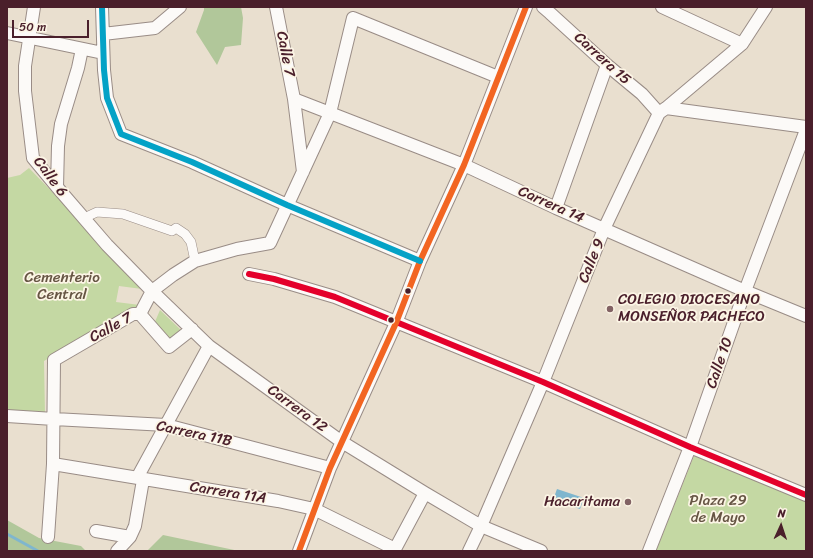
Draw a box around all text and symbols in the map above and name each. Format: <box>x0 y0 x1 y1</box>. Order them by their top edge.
scale bar <box>14 12 91 38</box>
text: 50 m <box>19 16 46 38</box>
street label: Carrera 15 <box>570 29 634 89</box>
street label: Calle 7 <box>272 30 298 78</box>
street label: Calle 6 <box>29 153 71 201</box>
street label: Carrera 14 <box>515 182 587 228</box>
street label: Calle 9 <box>575 236 609 286</box>
park label: Cementerio Central <box>24 269 100 304</box>
unlabelled marker <box>403 286 413 296</box>
place label: COLEGIO DIOCESANO MONSEÑOR PACHECO <box>618 291 765 326</box>
marker: COLEGIO DIOCESANO MONSEÑOR PACHECO <box>605 304 615 314</box>
street label: Calle 7 <box>87 309 135 347</box>
unlabelled marker <box>386 315 396 325</box>
street label: Calle 10 <box>703 335 737 391</box>
street label: Carrera 12 <box>264 381 330 437</box>
street label: Carrera 11B <box>155 417 233 451</box>
street label: Carrera 11A <box>188 478 268 508</box>
park label: Plaza 29 de Mayo <box>689 492 747 527</box>
place label: Hacaritama <box>544 493 620 511</box>
marker: Hacaritama <box>623 497 633 507</box>
text: N <box>777 504 786 523</box>
north arrow <box>761 506 801 546</box>

